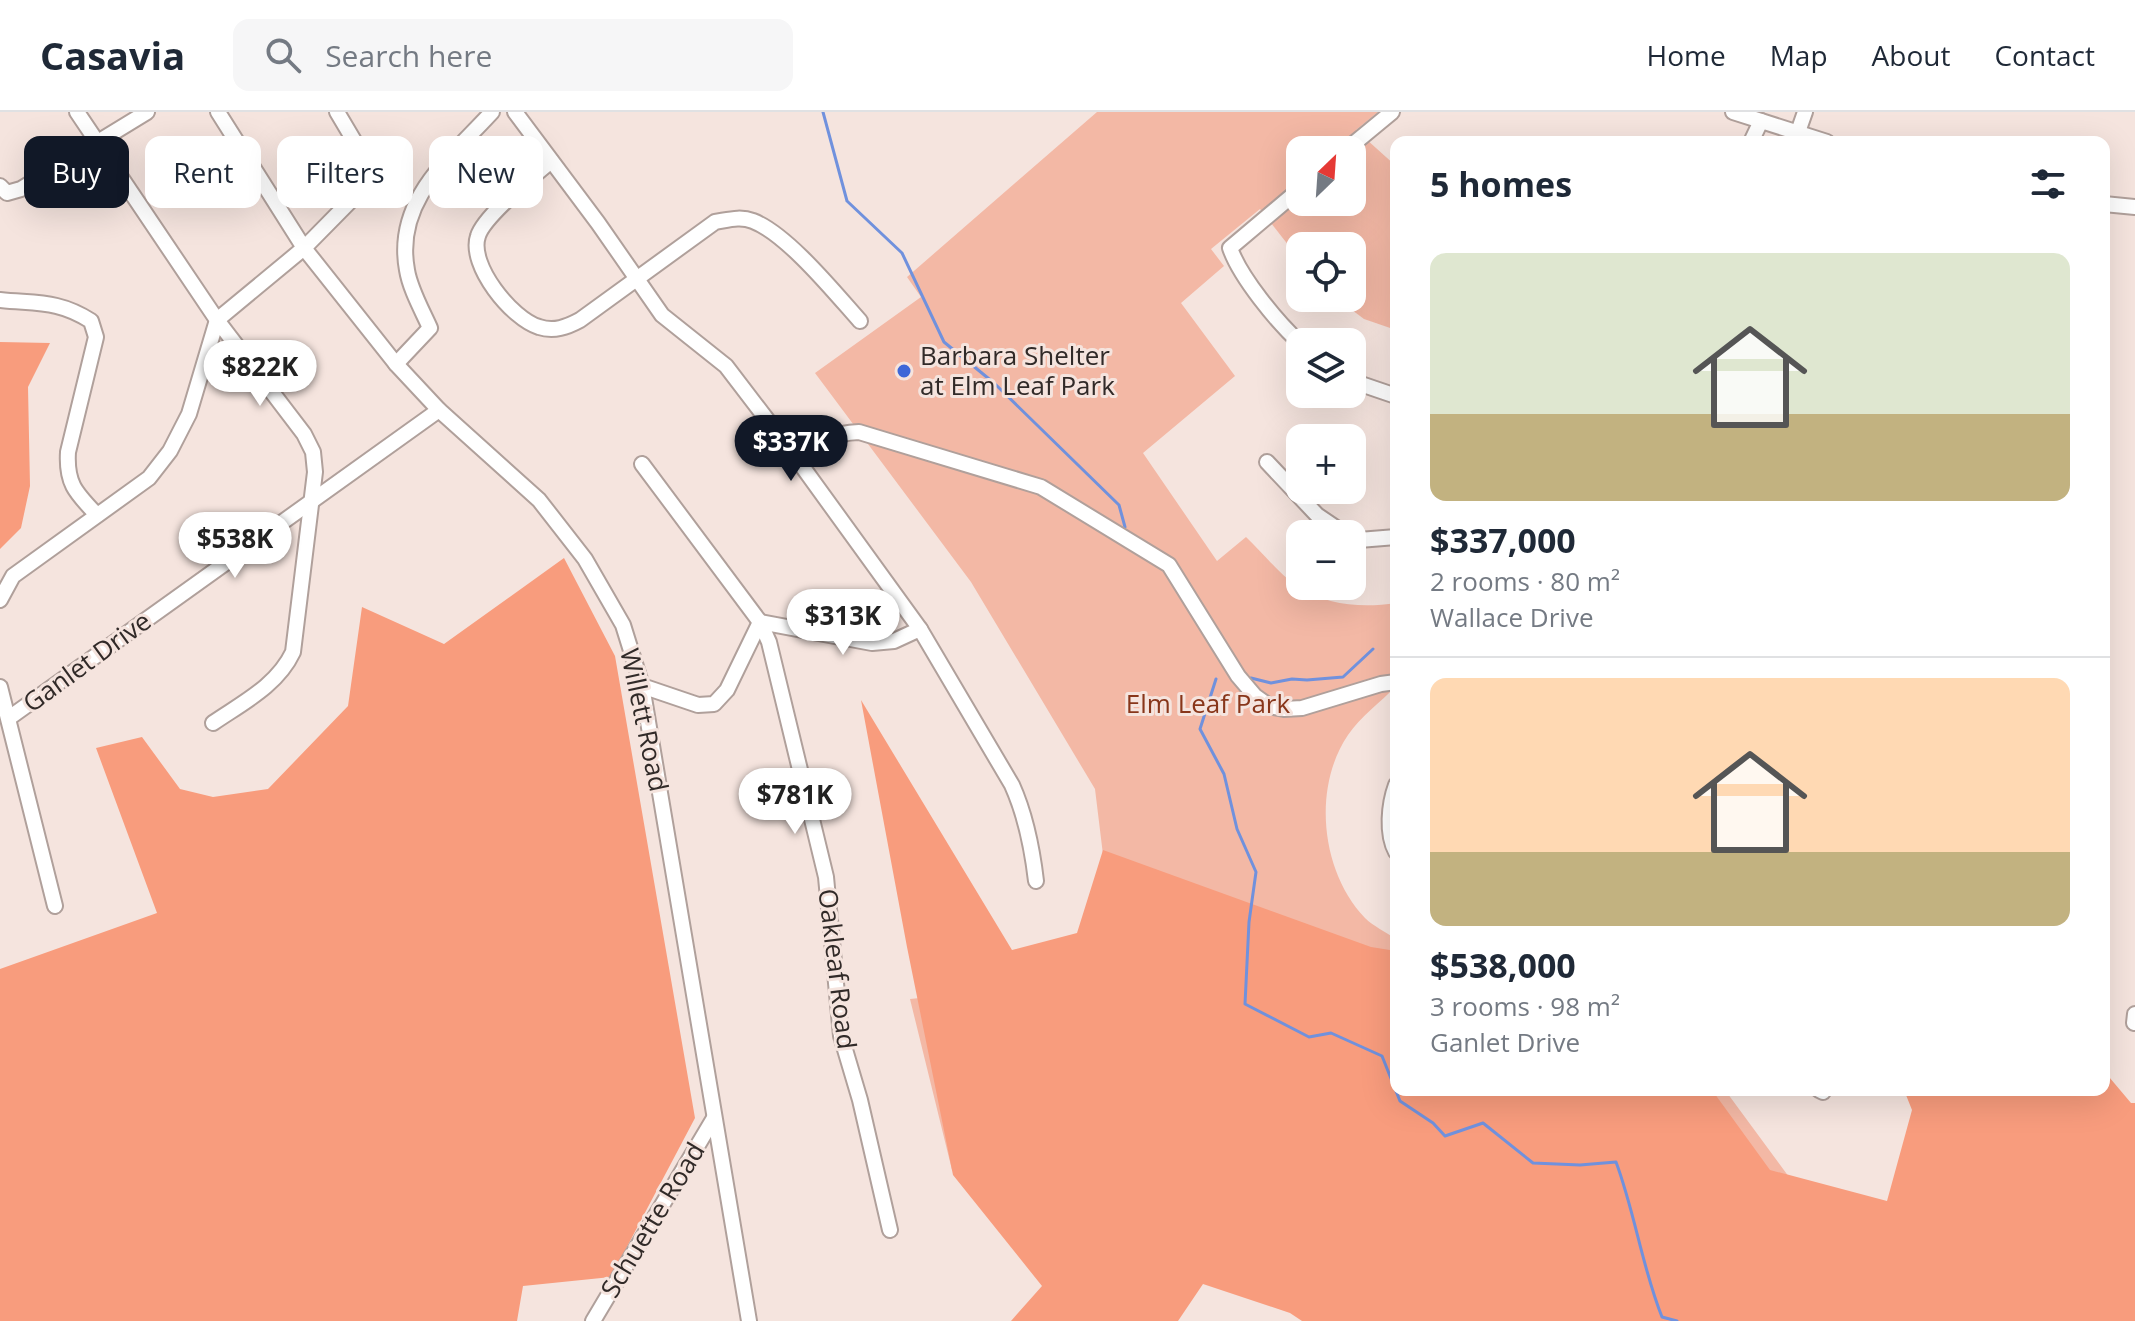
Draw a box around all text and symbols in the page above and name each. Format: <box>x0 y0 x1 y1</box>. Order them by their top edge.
search box <box>233 19 793 91</box>
text: Casavia <box>40 29 185 81</box>
icon: search <box>261 33 305 77</box>
text: Search here <box>325 35 492 76</box>
text: Home <box>1647 36 1726 74</box>
text: Map <box>1770 36 1828 74</box>
text: About <box>1872 36 1950 74</box>
text: Contact <box>1994 36 2095 74</box>
chip: Buy <box>24 136 129 208</box>
chip: Rent <box>145 136 261 208</box>
chip: Filters <box>277 136 413 208</box>
chip: New <box>429 136 543 208</box>
north arrow <box>1286 136 1366 216</box>
map controls <box>1286 136 1366 600</box>
text: 5 homes <box>1430 161 1572 207</box>
icon: filters <box>2026 162 2070 206</box>
button: locate <box>1286 232 1366 312</box>
icon: home <box>1678 305 1822 449</box>
button: layers <box>1286 328 1366 408</box>
place label: Barbara Shelter at Elm Leaf Park <box>920 337 1115 403</box>
pin: $822K <box>204 340 316 408</box>
text: $822K <box>222 348 298 384</box>
marker: Barbara Shelter at Elm Leaf Park <box>895 362 913 380</box>
pin: $337K <box>735 415 847 483</box>
text: $337K <box>753 423 829 459</box>
button: + <box>1286 424 1366 504</box>
pin: $538K <box>179 512 291 580</box>
text: $337,000 <box>1430 517 1576 563</box>
text: $538K <box>197 520 273 556</box>
button: − <box>1286 520 1366 600</box>
text: 2 rooms · 80 m² <box>1430 563 1620 599</box>
pin: $313K <box>787 589 899 657</box>
text: $313K <box>805 597 881 633</box>
text: Wallace Drive <box>1430 599 1593 635</box>
street label: Ganlet Drive <box>15 603 158 720</box>
street label: Willett Road <box>612 645 678 795</box>
park label: Elm Leaf Park <box>1126 685 1291 721</box>
icon: home <box>1678 730 1822 874</box>
pin: $781K <box>739 768 851 836</box>
text: $781K <box>757 776 833 812</box>
street label: Oakleaf Road <box>810 887 866 1051</box>
text: $538,000 <box>1430 942 1576 988</box>
text: 3 rooms · 98 m² <box>1430 988 1620 1024</box>
text: Ganlet Drive <box>1430 1024 1580 1060</box>
street label: Schuette Road <box>592 1135 713 1304</box>

